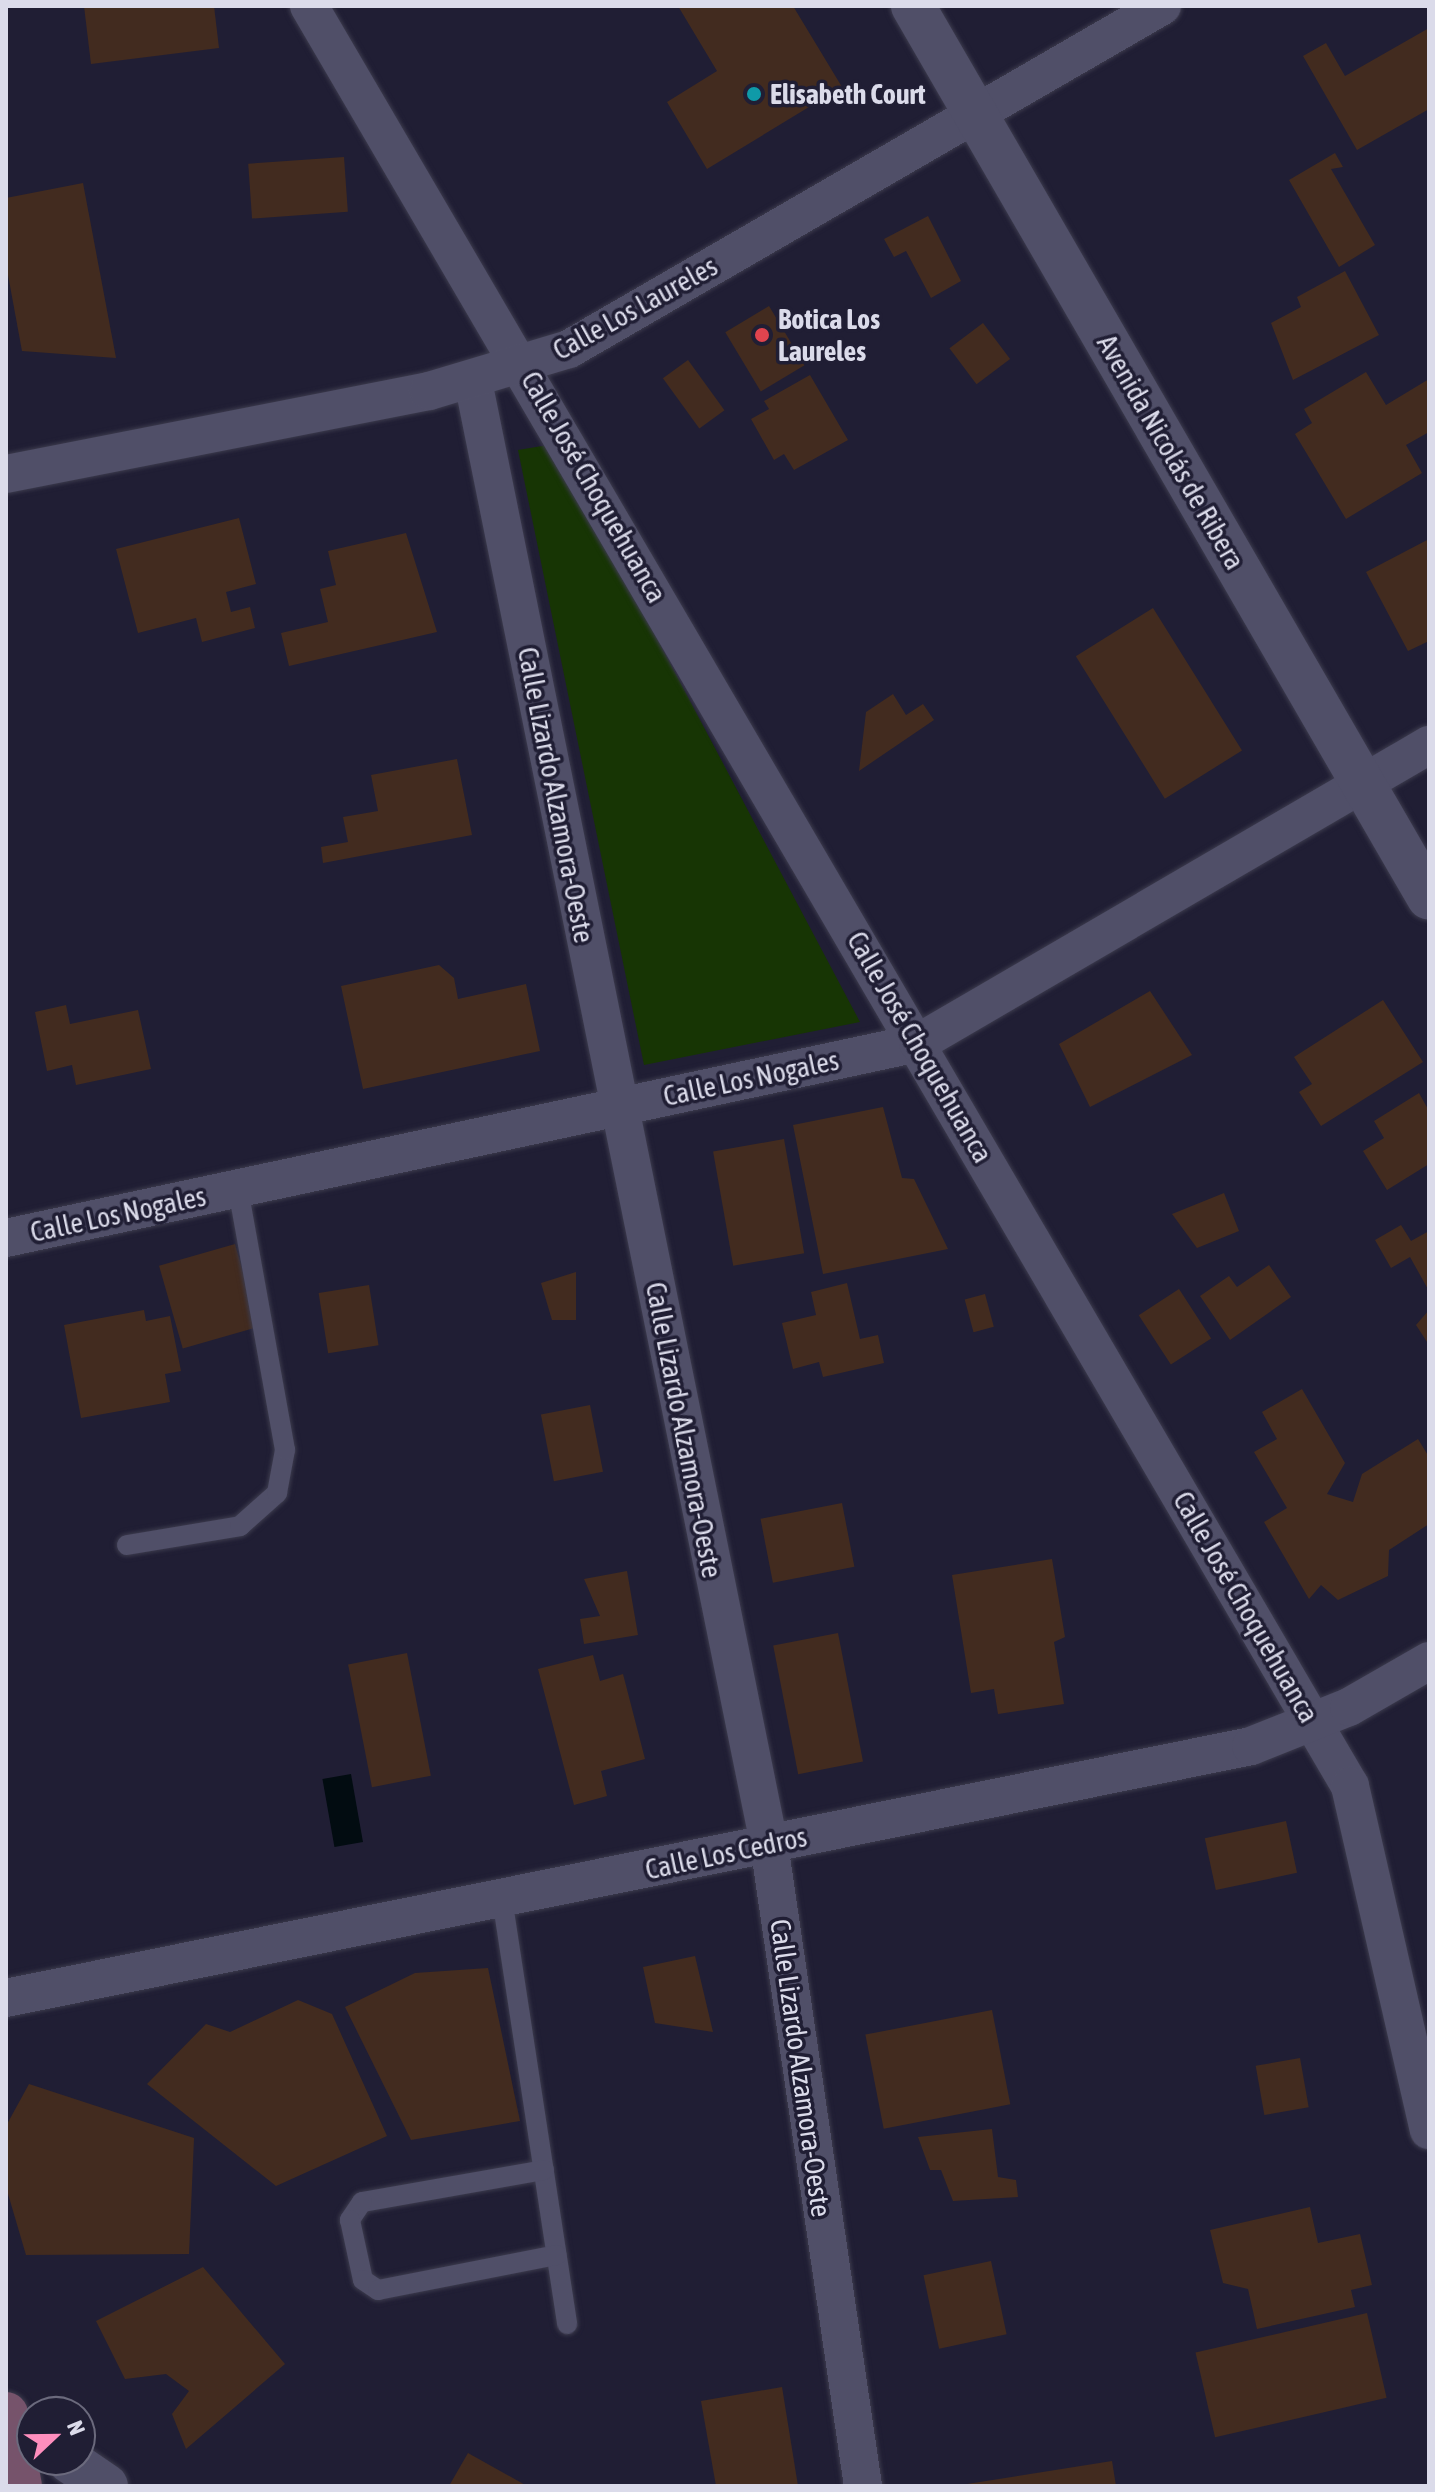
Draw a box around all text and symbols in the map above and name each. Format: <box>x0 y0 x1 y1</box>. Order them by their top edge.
place label: Elisabeth Court <box>770 77 925 111</box>
marker: Elisabeth Court <box>745 85 763 103</box>
street label: Calle Los Laureles <box>547 249 723 367</box>
place label: Botica Los Laureles <box>778 302 880 368</box>
marker: Botica Los Laureles <box>753 326 771 344</box>
street label: Avenida Nicolás de Ribera <box>1090 329 1252 575</box>
street label: Calle José Choquehuanca <box>514 365 674 609</box>
street label: Calle Lizardo Alzamora-Oeste <box>511 644 601 946</box>
street label: Calle José Choquehuanca <box>840 925 1000 1169</box>
street label: Calle Los Nogales <box>660 1043 842 1113</box>
street label: Calle Los Nogales <box>27 1179 209 1249</box>
street label: Calle Lizardo Alzamora-Oeste <box>639 1279 729 1581</box>
street label: Calle José Choquehuanca <box>1166 1485 1326 1729</box>
street label: Calle Los Cedros <box>642 1819 810 1887</box>
street label: Calle Lizardo Alzamora-Oeste <box>763 1917 839 2219</box>
north arrow <box>16 2396 96 2476</box>
text: N <box>62 2417 91 2439</box>

